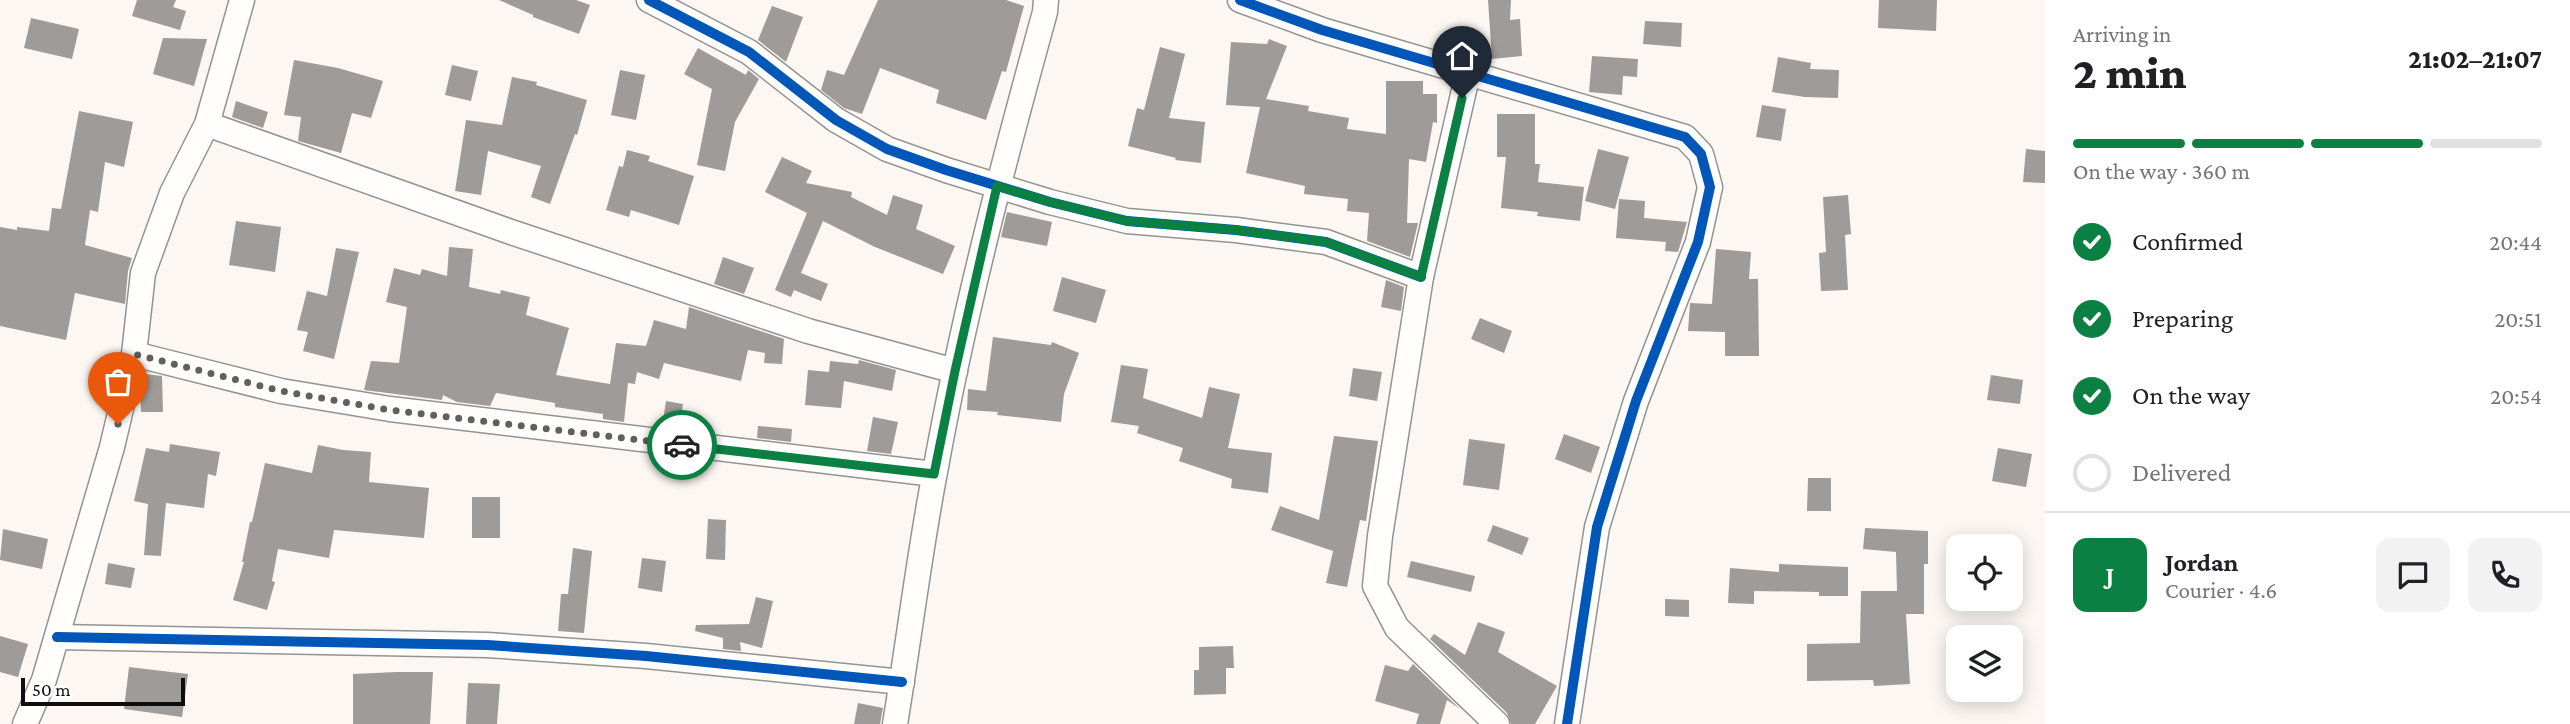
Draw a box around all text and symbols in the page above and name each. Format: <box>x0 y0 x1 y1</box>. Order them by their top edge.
text: Arriving in <box>2073 21 2171 47</box>
pin <box>1432 26 1492 98</box>
icon: home <box>1443 37 1481 75</box>
text: 21:02–21:07 <box>2408 45 2542 74</box>
text: 2 min <box>2073 47 2187 98</box>
text: On the way · 360 m <box>2073 158 2250 184</box>
icon: check <box>2073 223 2111 261</box>
text: Confirmed <box>2132 227 2243 256</box>
text: 20:44 <box>2489 229 2542 255</box>
icon: check <box>2073 300 2111 338</box>
text: Preparing <box>2132 304 2233 333</box>
text: 20:51 <box>2494 306 2542 332</box>
pin <box>88 352 148 424</box>
icon: bag <box>99 363 137 401</box>
icon: check <box>2073 377 2111 415</box>
text: On the way <box>2132 381 2250 410</box>
text: 20:54 <box>2490 383 2542 409</box>
courier <box>647 410 717 480</box>
icon: car <box>663 426 701 464</box>
text: Delivered <box>2132 458 2231 487</box>
map controls <box>1946 534 2023 702</box>
button: locate <box>1946 534 2023 611</box>
button: chat <box>2376 538 2450 612</box>
button: phone <box>2468 538 2542 612</box>
text: Jordan <box>2165 548 2239 577</box>
text: J <box>2106 561 2114 590</box>
text: Courier · 4.6 <box>2165 577 2277 603</box>
button: layers <box>1946 625 2023 702</box>
scale bar <box>21 675 186 707</box>
text: 50 m <box>32 679 71 700</box>

